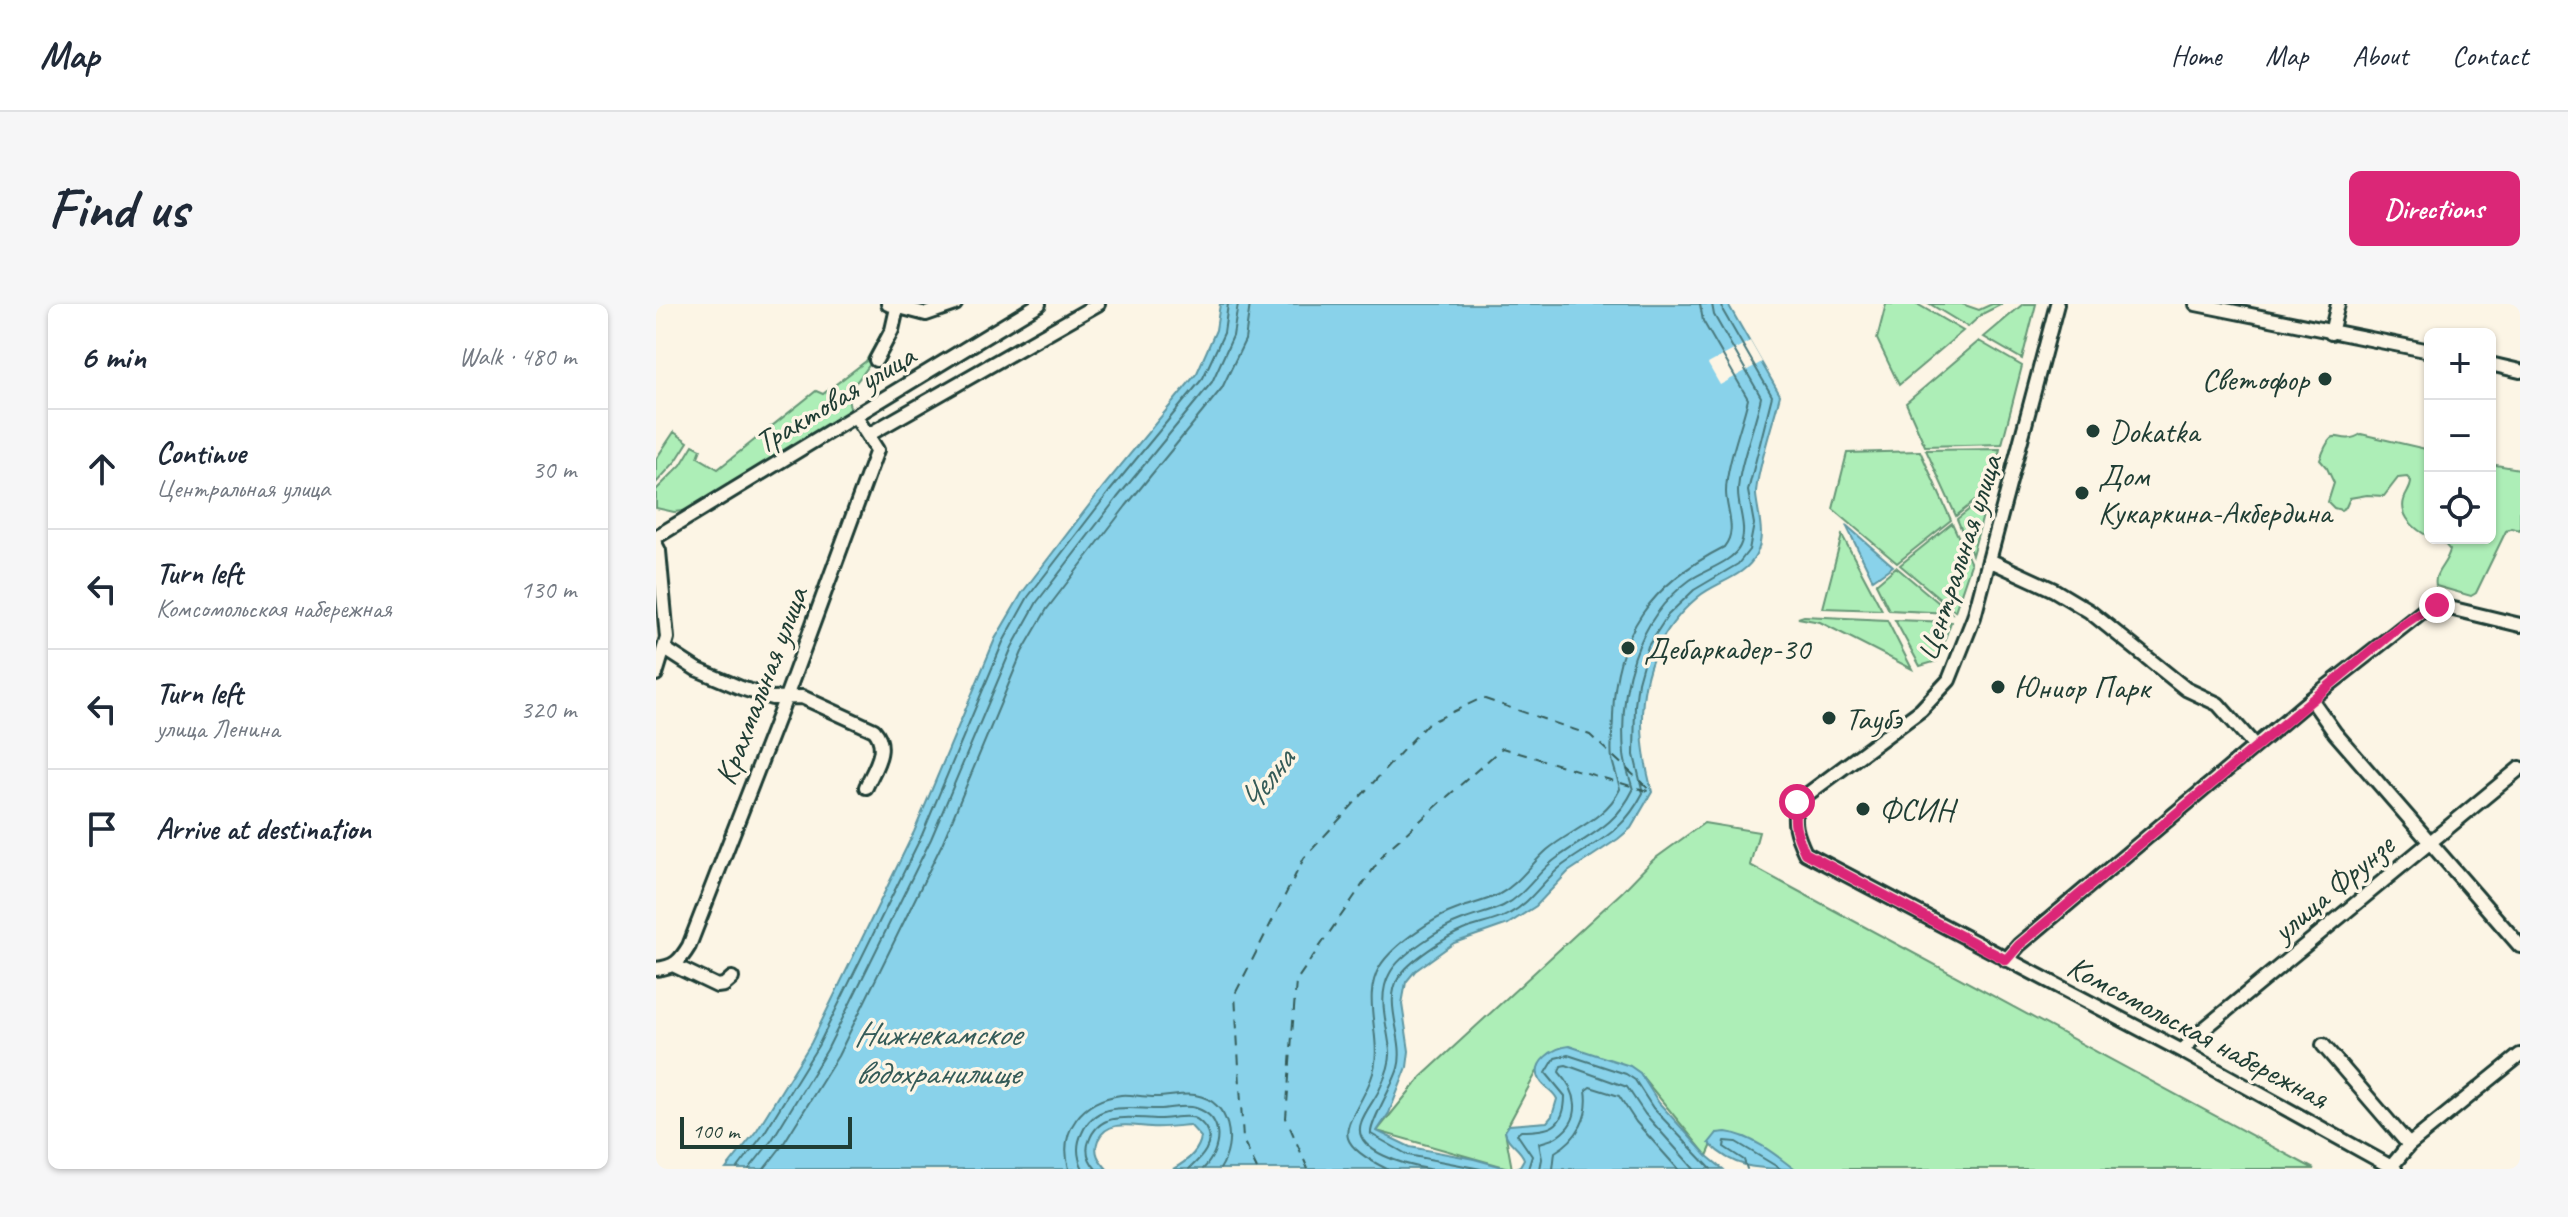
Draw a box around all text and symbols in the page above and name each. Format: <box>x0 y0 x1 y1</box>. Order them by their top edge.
text: Map <box>40 32 99 79</box>
text: Home <box>2171 38 2221 73</box>
text: Map <box>2265 38 2308 73</box>
text: About <box>2352 38 2408 73</box>
text: Contact <box>2452 38 2528 73</box>
button: Directions <box>2349 171 2520 246</box>
text: Find us <box>48 173 188 244</box>
map controls <box>2424 328 2496 544</box>
button: + <box>2424 328 2496 400</box>
street label: Трактовая улица <box>747 334 924 463</box>
text: 6 min <box>80 335 146 378</box>
text: Walk · 480 m <box>459 340 576 373</box>
place label: Светофор <box>2202 359 2311 400</box>
marker: Светофор <box>2316 370 2334 388</box>
button: − <box>2424 400 2496 472</box>
place label: Dokatka <box>2109 411 2202 452</box>
marker: Dokatka <box>2084 422 2102 440</box>
text: Continue <box>156 434 246 472</box>
icon: ahead <box>80 447 124 491</box>
street label: Центральная улица <box>1906 448 2012 666</box>
text: 30 m <box>532 453 576 486</box>
place label: Дом Кукаркина-Акбердина <box>2098 455 2334 533</box>
text: Центральная улица <box>156 472 330 505</box>
button: locate <box>2424 472 2496 544</box>
marker: Дом Кукаркина-Акбердина <box>2073 484 2091 502</box>
text: Turn left <box>156 554 243 592</box>
icon: left <box>80 567 124 611</box>
text: 130 m <box>520 573 576 606</box>
street label: Крахмальная улица <box>705 580 818 791</box>
route end <box>2419 587 2455 623</box>
text: Комсомольская набережная <box>156 592 392 625</box>
place label: Дебаркадер-30 <box>1644 628 1813 669</box>
marker: Дебаркадер-30 <box>1619 639 1637 657</box>
place label: Юниор Парк <box>2014 667 2153 708</box>
text: Turn left <box>156 674 243 712</box>
marker: Юниор Парк <box>1989 678 2007 696</box>
icon: left <box>80 687 124 731</box>
text: 320 m <box>520 693 576 726</box>
place label: Таубэ <box>1845 698 1904 739</box>
marker: Таубэ <box>1820 709 1838 727</box>
text: улица Ленина <box>156 712 280 745</box>
water label: Челна <box>1228 737 1306 820</box>
route start <box>1779 784 1815 820</box>
place label: ФСИН <box>1879 789 1959 830</box>
marker: ФСИН <box>1854 800 1872 818</box>
icon: arrive <box>80 807 124 851</box>
text: Arrive at destination <box>156 810 371 848</box>
street label: улица Фрунзе <box>2262 824 2404 952</box>
street label: Комсомольская набережная <box>2060 946 2337 1119</box>
water label: Нижнекамское водохранилище <box>854 1012 1025 1094</box>
scale bar <box>680 1113 852 1149</box>
text: 100 m <box>692 1117 739 1145</box>

